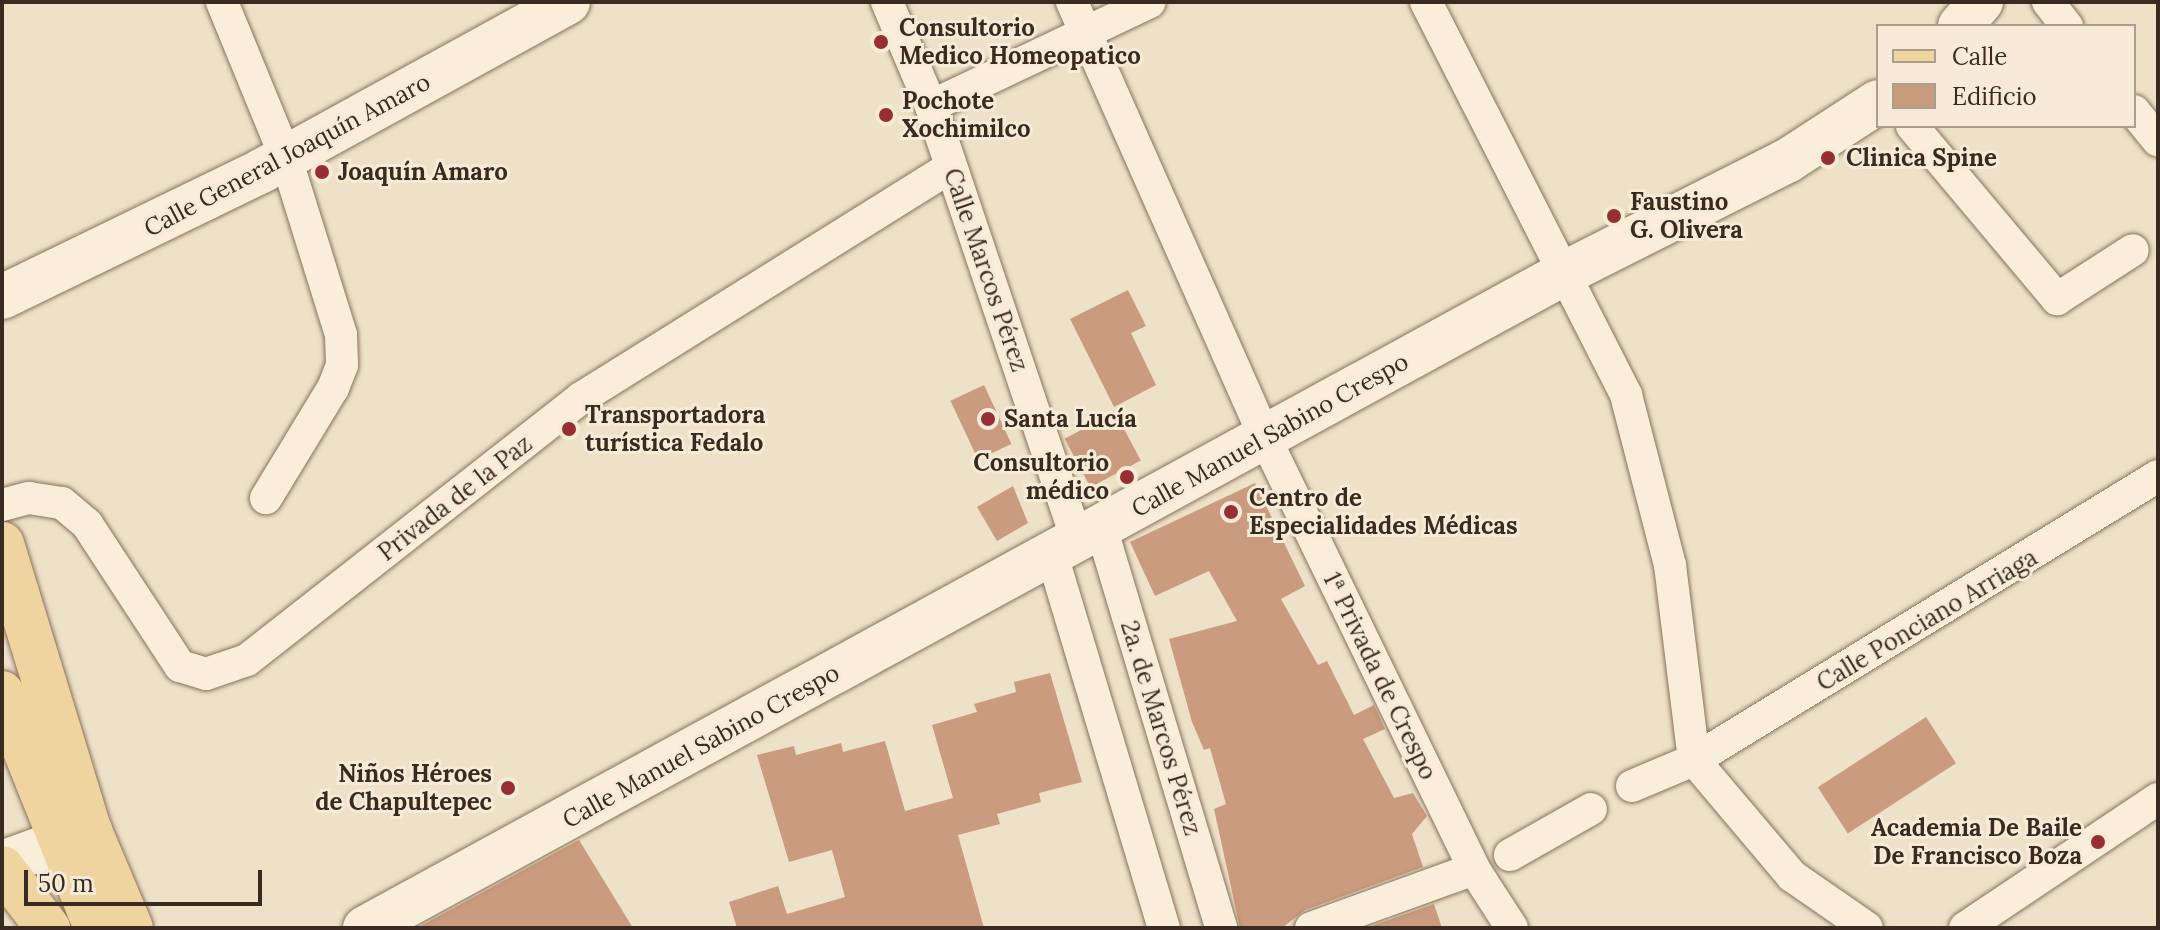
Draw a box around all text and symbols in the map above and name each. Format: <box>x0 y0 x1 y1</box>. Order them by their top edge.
place label: Consultorio Medico Homeopatico <box>899 14 1141 70</box>
legend <box>1876 24 2136 128</box>
marker: Consultorio Medico Homeopatico <box>870 31 892 53</box>
text: Calle <box>1952 41 2007 72</box>
street label: Calle General Joaquín Amaro <box>139 67 435 243</box>
text: Edificio <box>1952 81 2037 112</box>
place label: Pochote Xochimilco <box>902 87 1031 143</box>
marker: Pochote Xochimilco <box>877 106 895 124</box>
place label: Clinica Spine <box>1846 144 1997 172</box>
marker: Clinica Spine <box>1817 147 1839 169</box>
place label: Joaquín Amaro <box>338 158 508 186</box>
marker: Joaquín Amaro <box>313 163 331 181</box>
street label: Calle Marcos Pérez <box>938 165 1034 375</box>
place label: Faustino G. Olivera <box>1630 188 1743 244</box>
marker: Faustino G. Olivera <box>1605 207 1623 225</box>
street label: Calle Manuel Sabino Crespo <box>1127 347 1413 523</box>
place label: Transportadora turística Fedalo <box>585 401 765 457</box>
place label: Santa Lucía <box>1004 405 1137 433</box>
marker: Santa Lucía <box>979 410 997 428</box>
marker: Transportadora turística Fedalo <box>560 420 578 438</box>
street label: Privada de la Paz <box>372 429 538 567</box>
place label: Consultorio médico <box>973 449 1109 505</box>
marker: Consultorio médico <box>1116 466 1138 488</box>
place label: Centro de Especialidades Médicas <box>1249 484 1518 540</box>
marker: Centro de Especialidades Médicas <box>1220 501 1242 523</box>
street label: Calle Ponciano Arriaga <box>1812 543 2042 697</box>
street label: 1ª Privada de Crespo <box>1317 568 1443 784</box>
street label: 2a. de Marcos Pérez <box>1115 617 1207 839</box>
street label: Calle Manuel Sabino Crespo <box>558 658 844 834</box>
place label: Niños Héroes de Chapultepec <box>315 760 492 816</box>
marker: Niños Héroes de Chapultepec <box>499 779 517 797</box>
place label: Academia De Baile De Francisco Boza <box>1871 814 2082 870</box>
marker: Academia De Baile De Francisco Boza <box>2089 833 2107 851</box>
scale bar <box>28 854 266 904</box>
text: 50 m <box>38 868 94 899</box>

